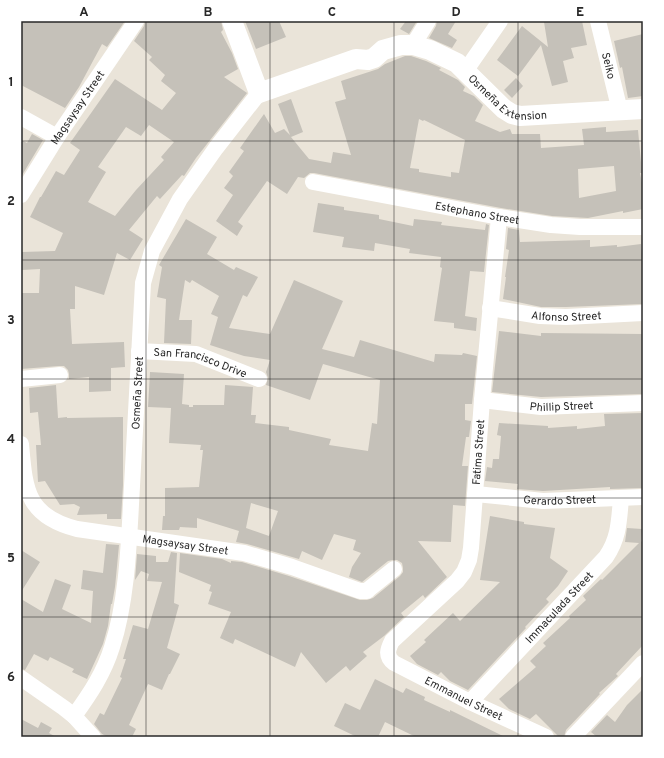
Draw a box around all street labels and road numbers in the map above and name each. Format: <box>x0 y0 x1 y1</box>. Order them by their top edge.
street label: Seiko <box>598 51 618 81</box>
street label: Magsaysay Street <box>48 68 108 148</box>
street label: Osmeña Extension <box>465 72 547 124</box>
street label: Estephano Street <box>434 199 520 228</box>
street label: Alfonso Street <box>530 309 602 325</box>
street label: San Francisco Drive <box>153 346 249 382</box>
street label: Osmeña Street <box>129 356 147 430</box>
street label: Phillip Street <box>529 399 594 415</box>
street label: Fatima Street <box>470 419 488 485</box>
street label: Gerardo Street <box>522 493 596 509</box>
street label: Magsaysay Street <box>141 532 229 559</box>
street label: Immaculada Street <box>523 569 597 647</box>
street label: Emmanuel Street <box>422 674 505 724</box>

